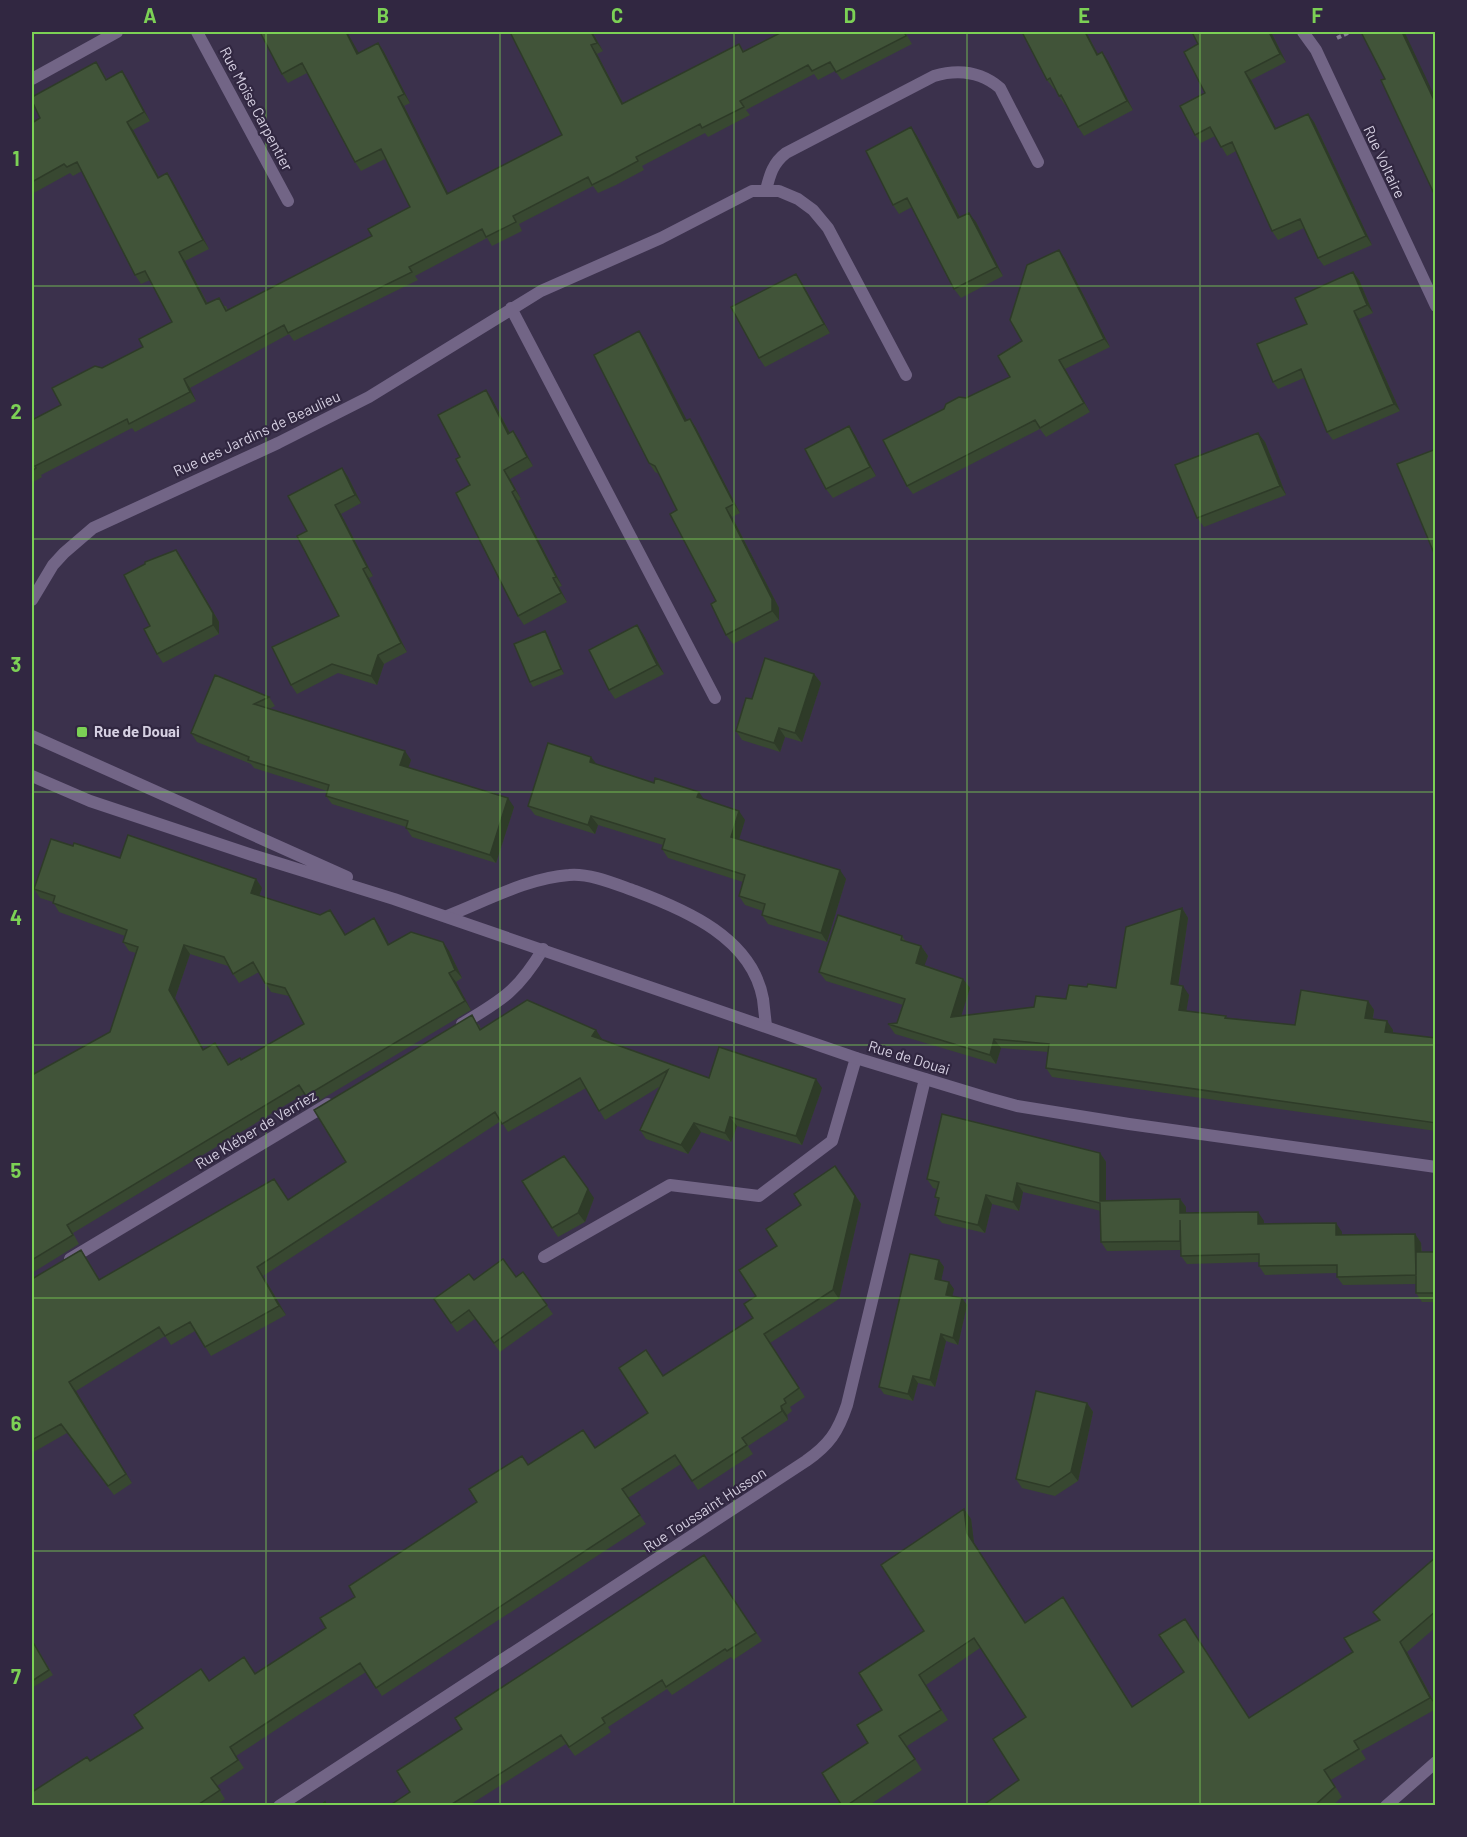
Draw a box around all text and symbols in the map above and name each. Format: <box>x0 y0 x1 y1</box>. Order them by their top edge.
text: A <box>143 3 157 27</box>
text: B <box>377 3 389 27</box>
text: C <box>611 3 623 27</box>
text: D <box>844 3 856 27</box>
text: E <box>1078 3 1090 27</box>
text: F <box>1311 3 1323 27</box>
street label: Rue Moïse Carpentier <box>217 44 297 174</box>
street label: Rue Voltaire <box>1360 122 1410 201</box>
text: 1 <box>12 146 20 170</box>
street label: Rue des Jardins de Beaulieu <box>170 386 343 480</box>
text: 2 <box>10 399 22 423</box>
text: 3 <box>11 652 21 676</box>
place label: Rue de Douai <box>94 722 180 740</box>
marker: Rue de Douai <box>75 725 89 739</box>
text: 4 <box>10 905 22 929</box>
street label: Rue de Douai <box>866 1036 952 1078</box>
street label: Rue Kléber de Verriez <box>192 1086 320 1172</box>
text: 5 <box>11 1158 22 1182</box>
text: 6 <box>11 1411 22 1435</box>
street label: Rue Toussaint Husson <box>640 1463 769 1556</box>
text: 7 <box>11 1664 21 1688</box>

